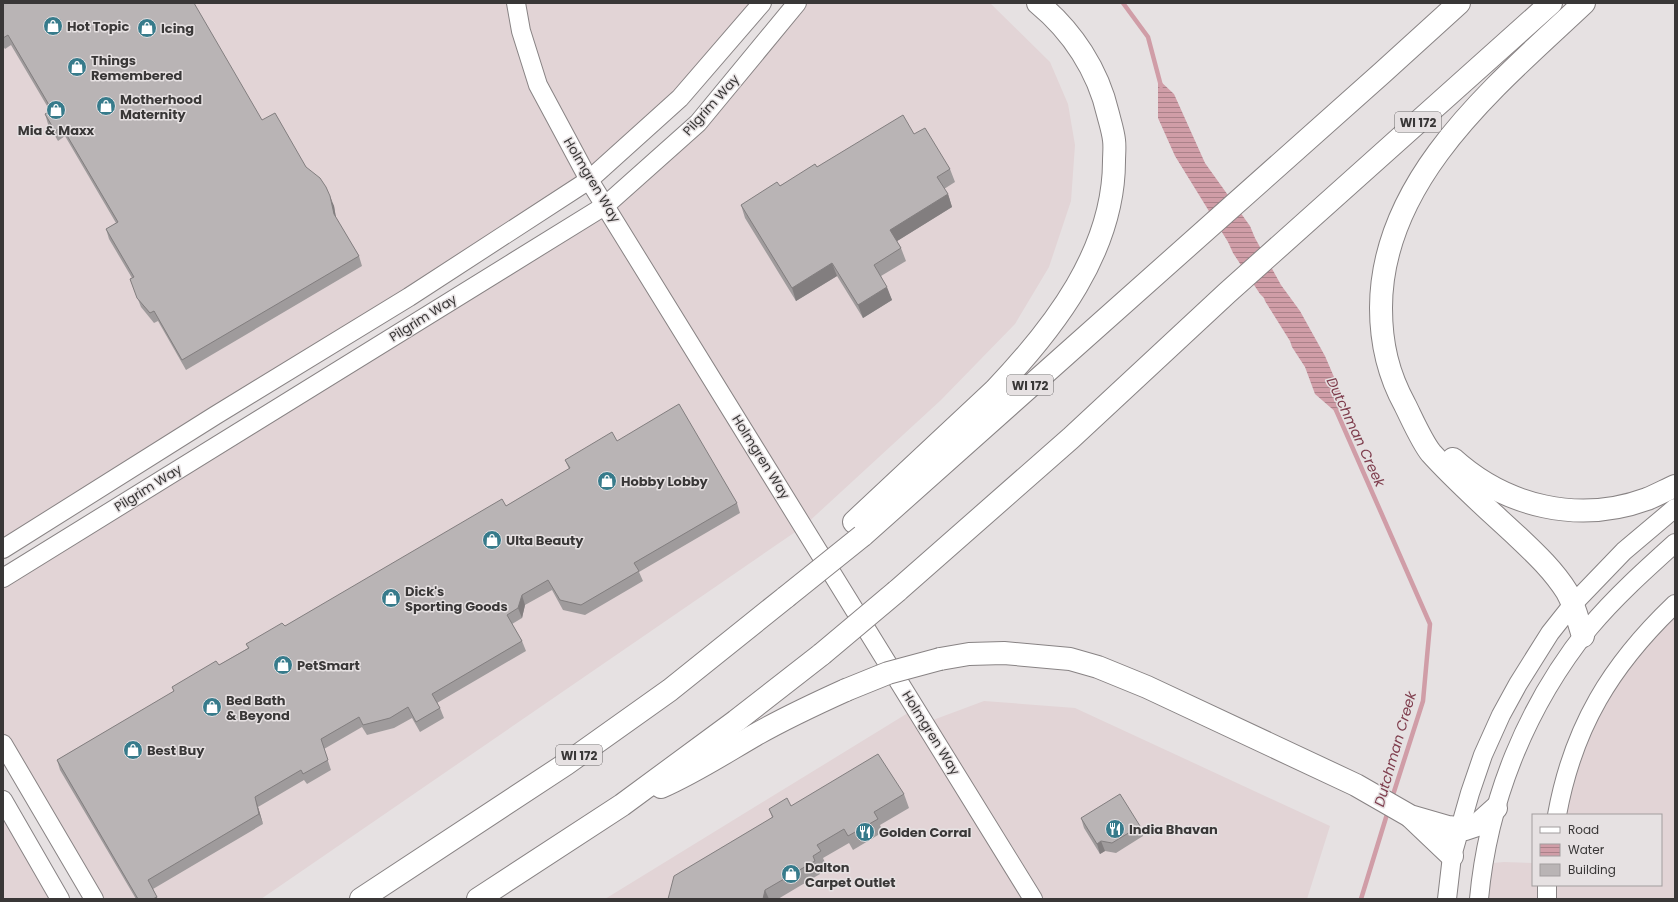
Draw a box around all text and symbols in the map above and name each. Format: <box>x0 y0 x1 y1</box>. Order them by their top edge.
shop icon: Hot Topic <box>42 15 64 37</box>
place label: Hot Topic <box>67 17 129 36</box>
shop icon: Icing <box>136 17 158 39</box>
place label: Icing <box>161 19 194 38</box>
place label: Things Remembered <box>91 51 182 85</box>
shop icon: Things Remembered <box>66 56 88 78</box>
street label: Pilgrim Way <box>678 70 744 140</box>
place label: Motherhood Maternity <box>120 90 202 124</box>
shop icon: Motherhood Maternity <box>95 95 117 117</box>
shop icon: Mia & Maxx <box>45 99 67 121</box>
road number: WI 172 <box>1395 112 1441 132</box>
place label: Mia & Maxx <box>18 121 95 140</box>
street label: Holmgren Way <box>559 134 625 227</box>
street label: Pilgrim Way <box>386 289 461 346</box>
water label: Dutchman Creek <box>1322 374 1391 491</box>
road number: WI 172 <box>1007 375 1053 395</box>
street label: Holmgren Way <box>727 411 795 503</box>
street label: Pilgrim Way <box>111 459 186 516</box>
shop icon: Hobby Lobby <box>596 470 618 492</box>
place label: Hobby Lobby <box>621 472 709 491</box>
shop icon: Ulta Beauty <box>481 529 503 551</box>
place label: Ulta Beauty <box>506 531 584 550</box>
place label: Dick's Sporting Goods <box>405 582 508 616</box>
shop icon: Dick's Sporting Goods <box>380 587 402 609</box>
shop icon: PetSmart <box>272 654 294 676</box>
place label: PetSmart <box>297 656 360 675</box>
street label: Holmgren Way <box>897 687 965 779</box>
water label: Dutchman Creek <box>1369 688 1421 809</box>
place label: Bed Bath & Beyond <box>226 691 290 725</box>
shop icon: Bed Bath & Beyond <box>201 696 223 718</box>
shop icon: Best Buy <box>122 739 144 761</box>
place label: Best Buy <box>147 741 205 760</box>
road number: WI 172 <box>556 745 602 765</box>
legend <box>1532 814 1662 886</box>
restaurant icon: India Bhavan <box>1104 818 1126 840</box>
place label: India Bhavan <box>1129 820 1218 839</box>
restaurant icon: Golden Corral <box>854 821 876 843</box>
text: Road <box>1568 821 1599 838</box>
place label: Golden Corral <box>879 823 972 842</box>
text: Water <box>1568 841 1605 858</box>
place label: Dalton Carpet Outlet <box>805 858 896 892</box>
text: Building <box>1568 861 1616 878</box>
shop icon: Dalton Carpet Outlet <box>780 863 802 885</box>

